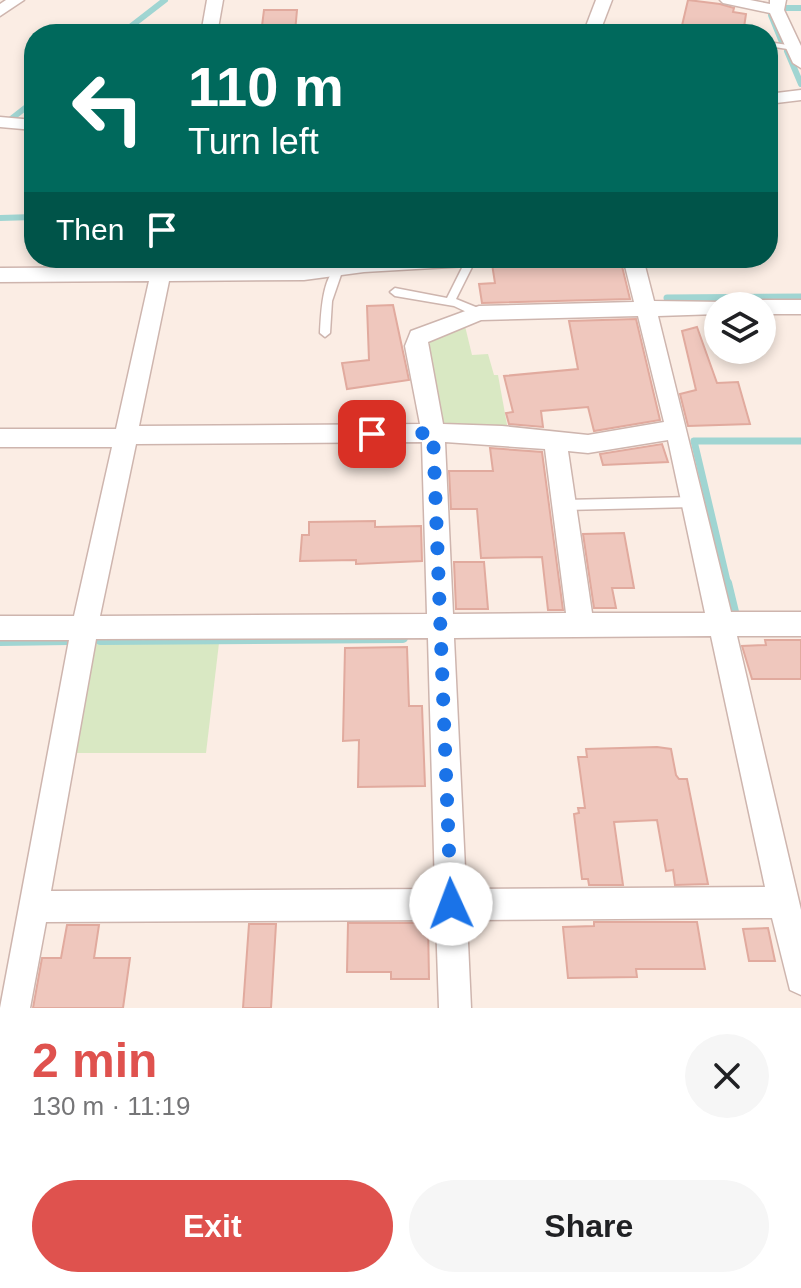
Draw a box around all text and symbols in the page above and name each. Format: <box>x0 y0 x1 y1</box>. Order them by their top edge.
text: 110 m <box>188 55 344 118</box>
icon: left <box>56 56 160 160</box>
text: Turn left <box>188 121 319 162</box>
icon: arrive <box>140 208 184 252</box>
text: Then <box>56 213 124 246</box>
map controls <box>704 292 776 364</box>
button: layers <box>704 292 776 364</box>
pin <box>338 400 406 468</box>
icon: arrive <box>350 412 394 456</box>
position arrow <box>409 862 493 946</box>
text: 2 min <box>32 1034 157 1087</box>
button: close <box>685 1034 769 1118</box>
text: 130 m · 11:19 <box>32 1091 191 1121</box>
button: Exit <box>32 1180 393 1272</box>
button: Share <box>409 1180 769 1272</box>

